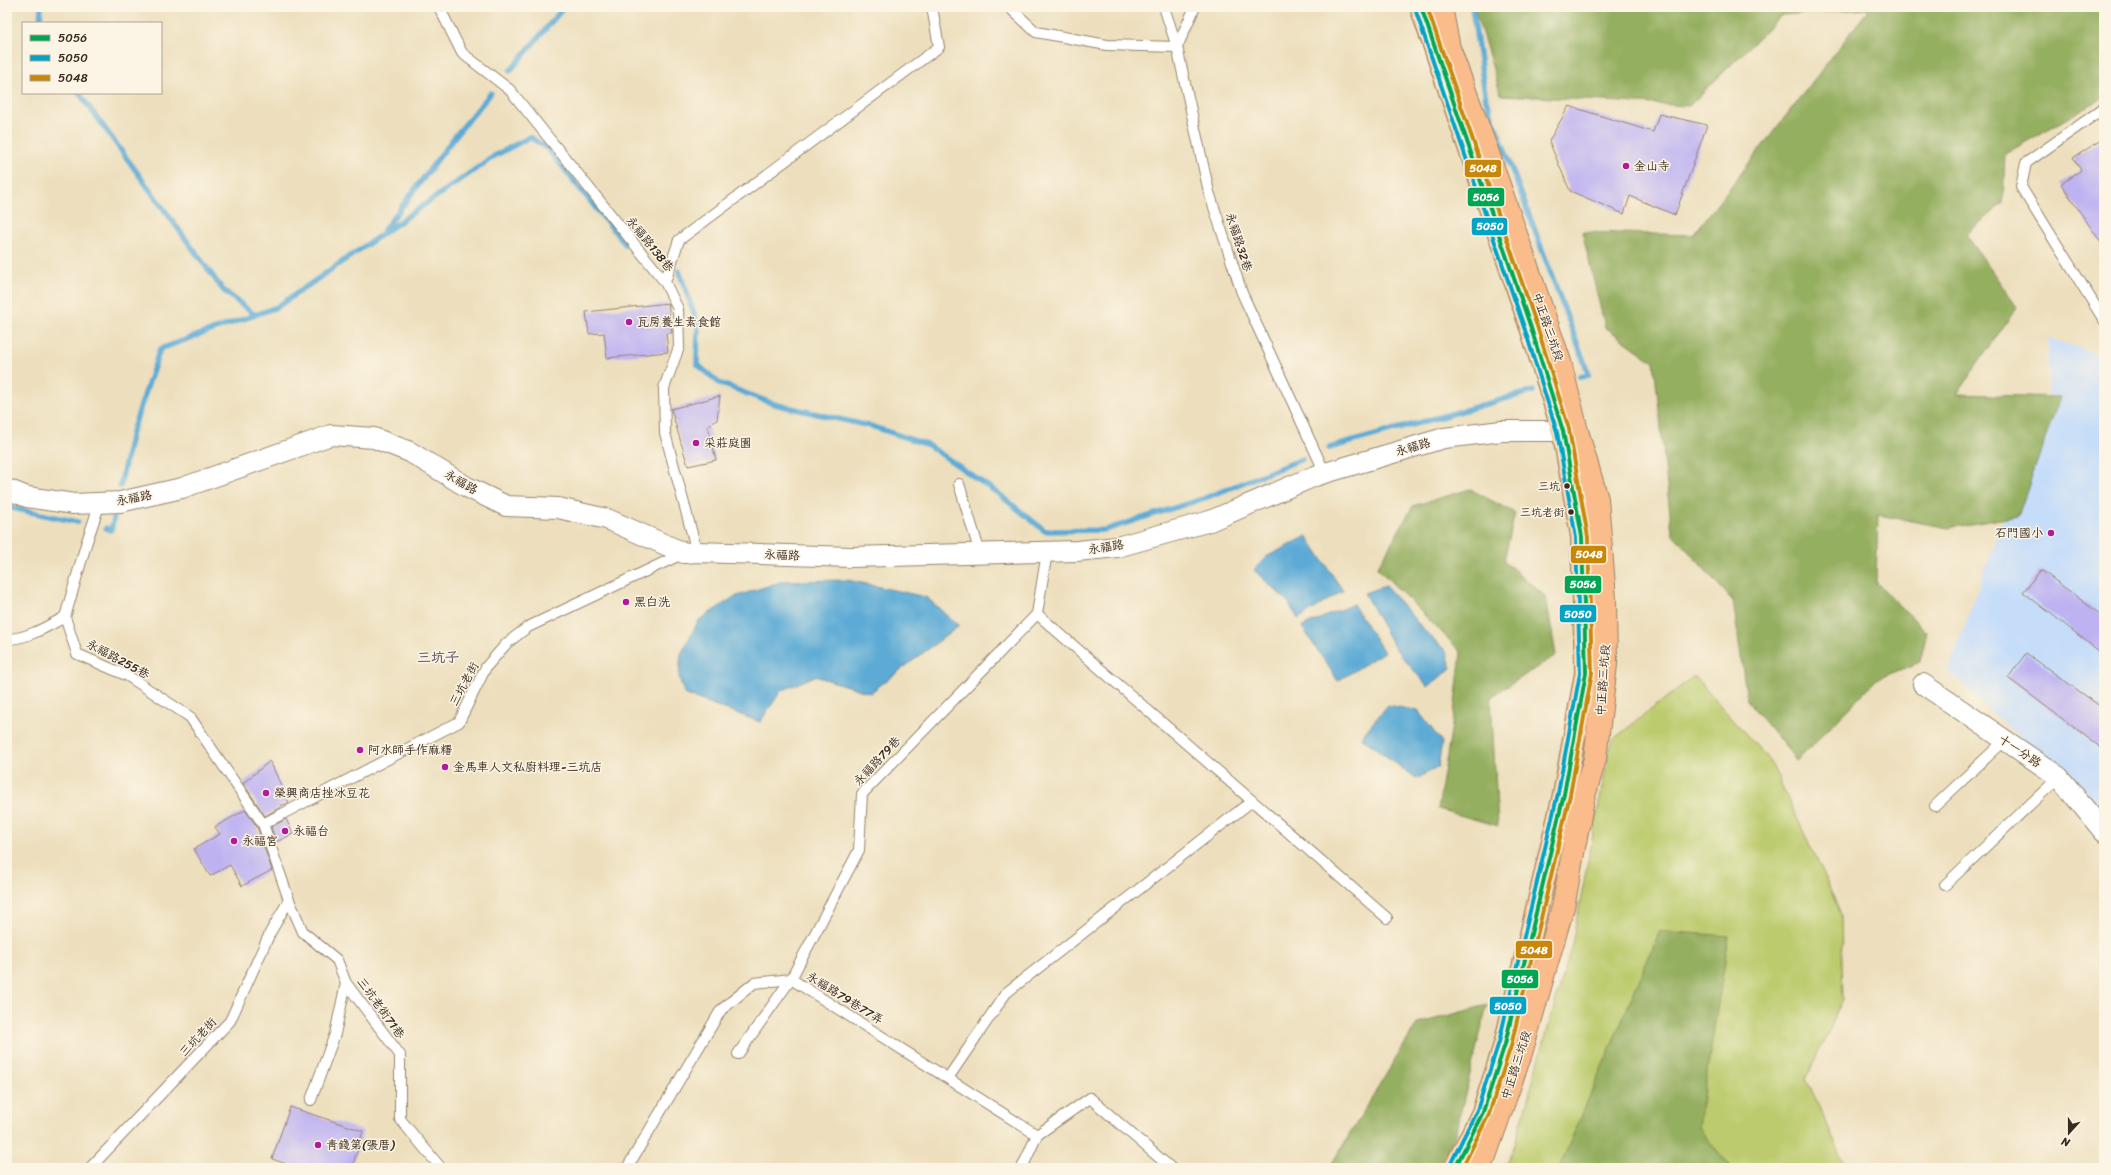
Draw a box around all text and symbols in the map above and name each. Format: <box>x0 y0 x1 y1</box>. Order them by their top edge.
legend <box>22 22 162 94</box>
text: 5056 <box>58 27 87 49</box>
text: 5050 <box>58 47 88 69</box>
text: 5048 <box>58 67 88 89</box>
place label: 金山寺 <box>1634 155 1670 177</box>
line badge: 5048 <box>1464 159 1502 178</box>
text: 5048 <box>1469 159 1497 178</box>
marker: 金山寺 <box>1621 161 1631 171</box>
line badge: 5056 <box>1467 187 1505 207</box>
text: 5056 <box>1473 188 1499 207</box>
street label: 永福路32巷 <box>1219 209 1259 275</box>
street label: 永福路138巷 <box>620 211 680 277</box>
line badge: 5050 <box>1471 217 1508 236</box>
text: 5050 <box>1476 217 1504 236</box>
street label: 中正路三坑段 <box>1526 289 1570 365</box>
place label: 瓦房養生素食館 <box>637 311 721 333</box>
marker: 瓦房養生素食館 <box>624 317 634 327</box>
street label: 永福路 <box>1393 431 1433 463</box>
place label: 采莊庭園 <box>704 432 752 454</box>
marker: 采莊庭園 <box>691 438 701 448</box>
street label: 永福路 <box>440 463 482 501</box>
place label: 三坑 <box>1538 477 1560 496</box>
marker: 三坑 <box>1562 481 1572 491</box>
street label: 永福路 <box>114 484 154 512</box>
place label: 三坑老街 <box>1520 503 1565 522</box>
marker: 三坑老街 <box>1566 507 1576 517</box>
place label: 石門國小 <box>1995 522 2043 544</box>
marker: 石門國小 <box>2046 528 2056 538</box>
street label: 永福路 <box>1086 533 1126 561</box>
street label: 永福路 <box>764 543 800 567</box>
line badge: 5048 <box>1570 545 1607 564</box>
text: 5048 <box>1575 545 1603 564</box>
line badge: 5056 <box>1564 575 1602 594</box>
text: 5056 <box>1570 575 1596 594</box>
place label: 黑白洗 <box>634 591 670 613</box>
marker: 黑白洗 <box>621 597 631 607</box>
line badge: 5050 <box>1559 604 1597 623</box>
text: 5050 <box>1564 605 1592 624</box>
street label: 永福路255巷 <box>82 633 154 685</box>
street label: 中正路三坑段 <box>1590 643 1616 717</box>
district label: 三坑子 <box>417 645 459 670</box>
street label: 三坑老街 <box>443 658 485 710</box>
street label: 十一分路 <box>1994 728 2046 774</box>
street label: 永福路79巷 <box>848 731 906 791</box>
place label: 阿水師手作麻糬 <box>368 739 453 761</box>
marker: 阿水師手作麻糬 <box>355 745 365 755</box>
place label: 金馬車人文私廚料理-三坑店 <box>453 756 603 778</box>
marker: 金馬車人文私廚料理-三坑店 <box>440 762 450 772</box>
place label: 榮興商店挫冰豆花 <box>274 782 370 804</box>
marker: 榮興商店挫冰豆花 <box>261 788 271 798</box>
place label: 永福台 <box>293 820 329 842</box>
marker: 永福台 <box>280 826 290 836</box>
place label: 永福宮 <box>242 830 278 852</box>
marker: 永福宮 <box>229 836 239 846</box>
line badge: 5048 <box>1515 940 1553 959</box>
text: 5048 <box>1520 941 1548 960</box>
street label: 永福路79巷77弄 <box>802 965 888 1031</box>
line badge: 5056 <box>1501 969 1539 989</box>
text: 5056 <box>1507 970 1533 989</box>
street label: 三坑老街71巷 <box>351 972 411 1044</box>
line badge: 5050 <box>1489 996 1527 1015</box>
text: 5050 <box>1494 997 1522 1016</box>
street label: 三坑老街 <box>174 1012 222 1062</box>
street label: 中正路三坑段 <box>1494 1027 1538 1103</box>
north arrow <box>2049 1113 2089 1153</box>
text: N <box>2058 1131 2073 1152</box>
place label: 青錢第(張厝) <box>326 1134 395 1156</box>
marker: 青錢第(張厝) <box>313 1140 323 1150</box>

